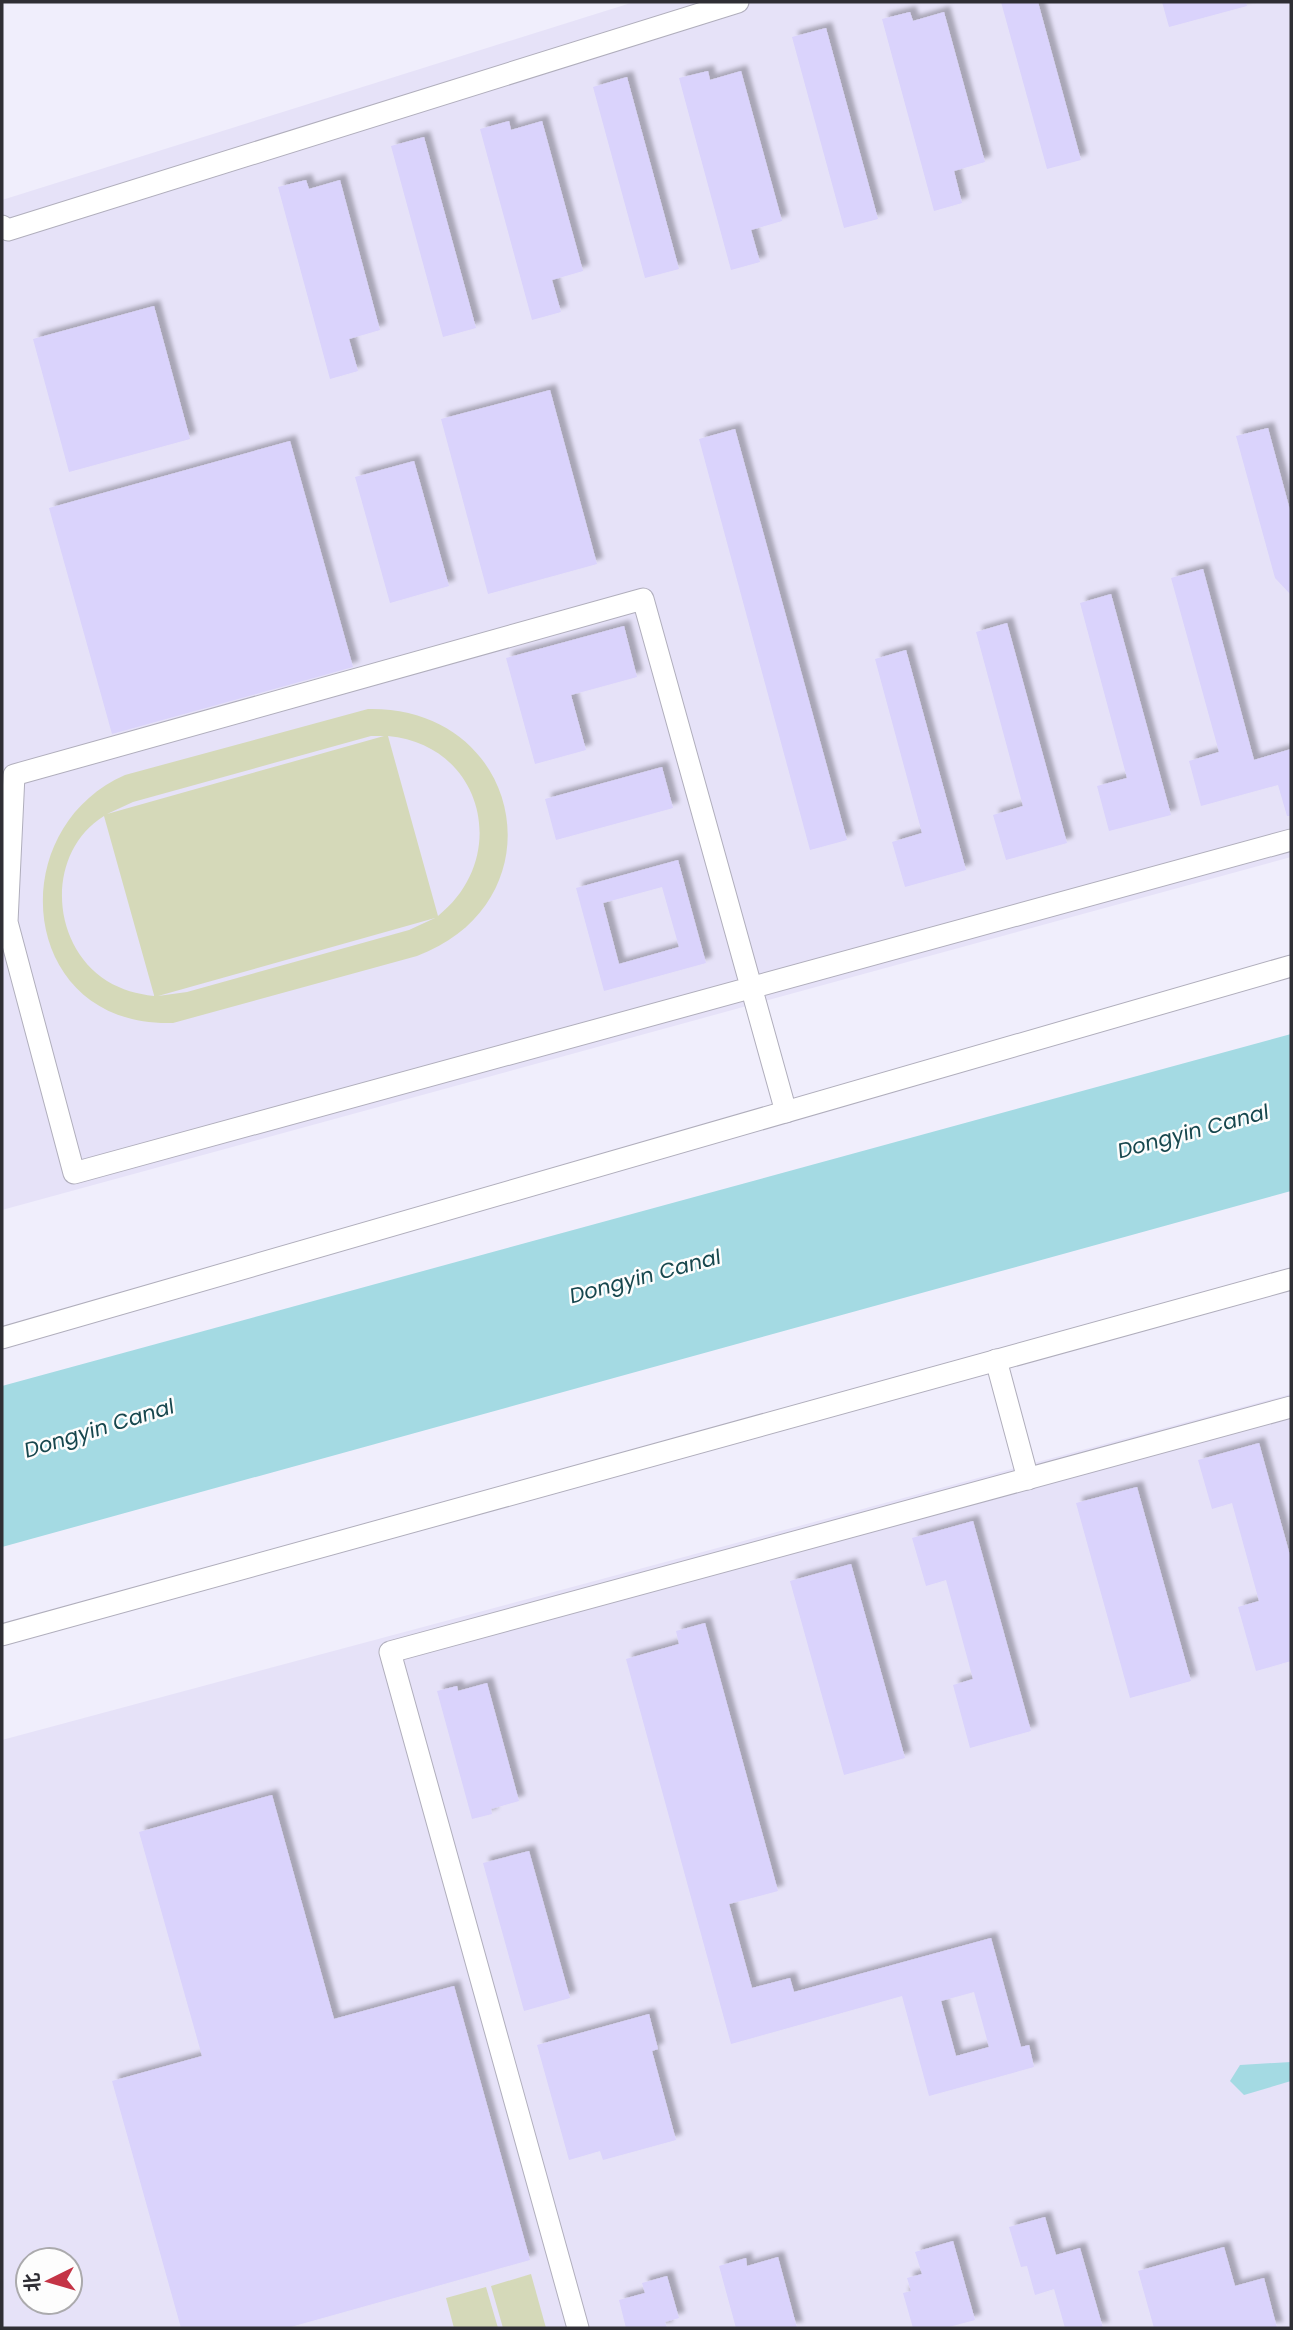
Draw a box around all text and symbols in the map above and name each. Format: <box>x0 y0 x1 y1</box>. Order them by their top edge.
water label: Dongyin Canal <box>1114 1097 1273 1165</box>
water label: Dongyin Canal <box>566 1242 725 1310</box>
water label: Dongyin Canal <box>20 1391 179 1465</box>
north arrow <box>14 2246 84 2316</box>
text: 北 <box>18 2272 47 2293</box>

